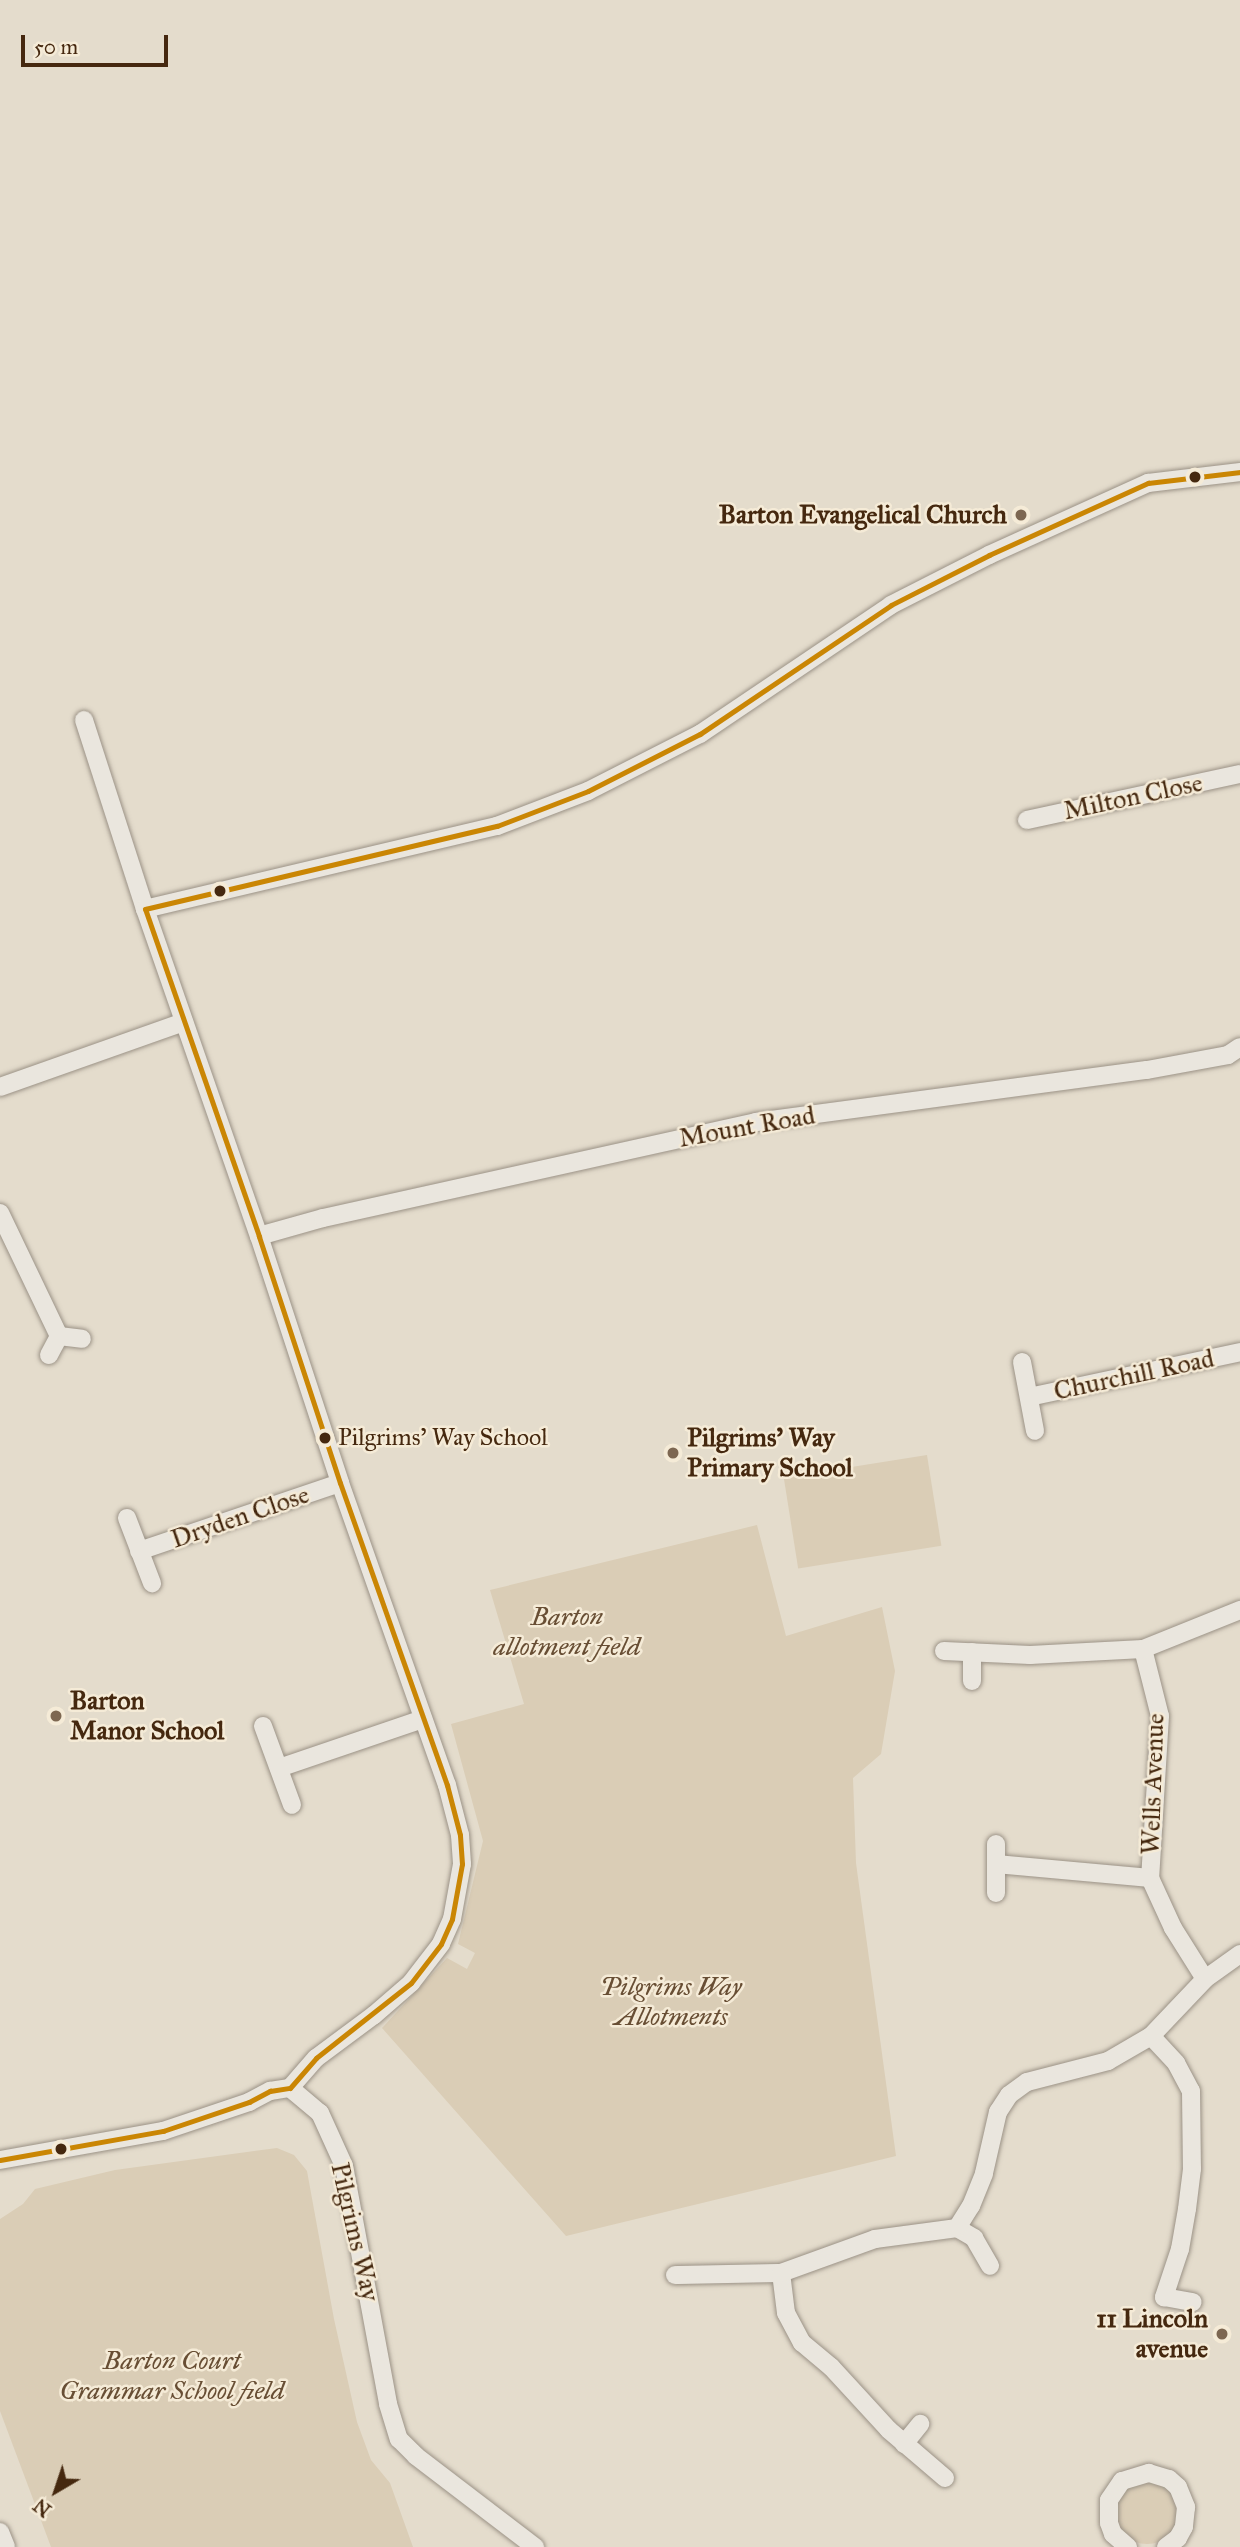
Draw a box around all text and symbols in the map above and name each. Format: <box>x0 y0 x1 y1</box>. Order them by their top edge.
scale bar <box>24 21 172 65</box>
text: 50 m <box>34 34 78 60</box>
unlabelled marker <box>1188 470 1202 484</box>
place label: Barton Evangelical Church <box>719 499 1007 531</box>
marker: Barton Evangelical Church <box>1013 507 1029 523</box>
street label: Milton Close <box>1061 767 1205 827</box>
unlabelled marker <box>213 884 227 898</box>
street label: Mount Road <box>676 1100 818 1154</box>
street label: Churchill Road <box>1051 1343 1217 1407</box>
place label: Pilgrims' Way Primary School <box>687 1422 853 1484</box>
place label: Pilgrims' Way School <box>338 1424 548 1452</box>
marker: Pilgrims' Way School <box>318 1431 332 1445</box>
marker: Pilgrims' Way Primary School <box>665 1445 681 1461</box>
street label: Dryden Close <box>167 1479 313 1555</box>
park label: Barton allotment field <box>494 1601 640 1662</box>
place label: Barton Manor School <box>70 1685 224 1746</box>
marker: Barton Manor School <box>48 1708 64 1724</box>
street label: Wells Avenue <box>1135 1713 1171 1855</box>
park label: Pilgrims Way Allotments <box>600 1971 742 2032</box>
unlabelled marker <box>54 2142 68 2156</box>
street label: Pilgrims Way <box>324 2160 386 2304</box>
place label: 11 Lincoln avenue <box>1096 2303 1208 2364</box>
marker: 11 Lincoln avenue <box>1214 2326 1230 2342</box>
park label: Barton Court Grammar School field <box>59 2345 285 2406</box>
north arrow <box>21 2456 91 2526</box>
text: N <box>29 2494 56 2522</box>

